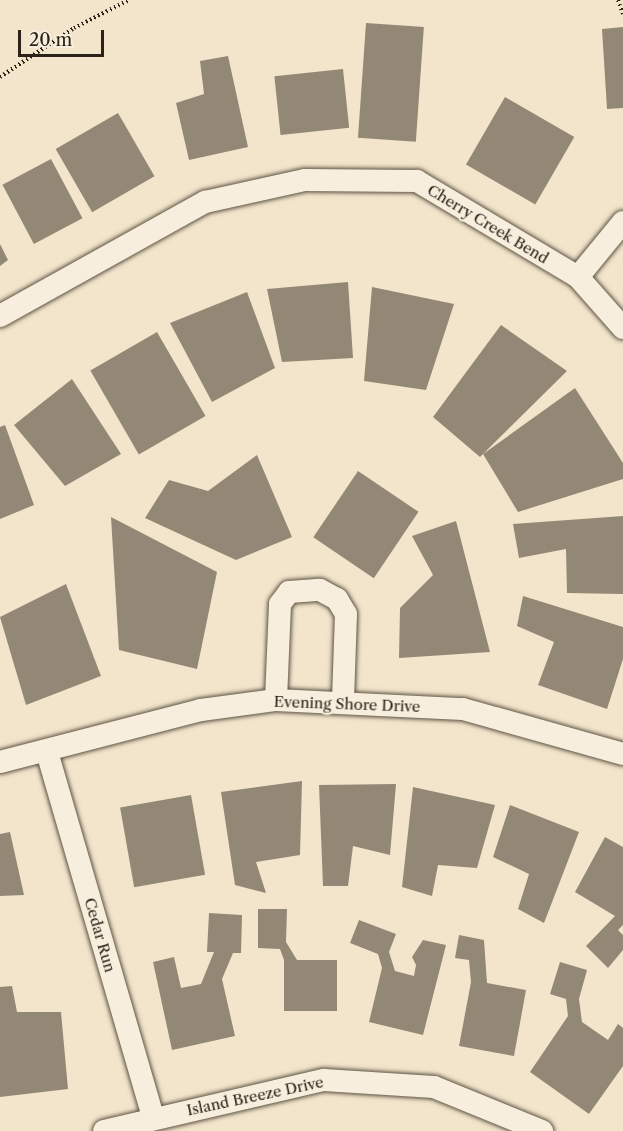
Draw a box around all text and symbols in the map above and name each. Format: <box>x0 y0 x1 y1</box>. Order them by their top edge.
scale bar <box>21 18 106 56</box>
text: 20 m <box>29 29 72 51</box>
street label: Cherry Creek Bend <box>424 181 552 267</box>
street label: Evening Shore Drive <box>273 692 421 716</box>
street label: Cedar Run <box>81 896 119 974</box>
street label: Island Breeze Drive <box>185 1073 325 1119</box>

